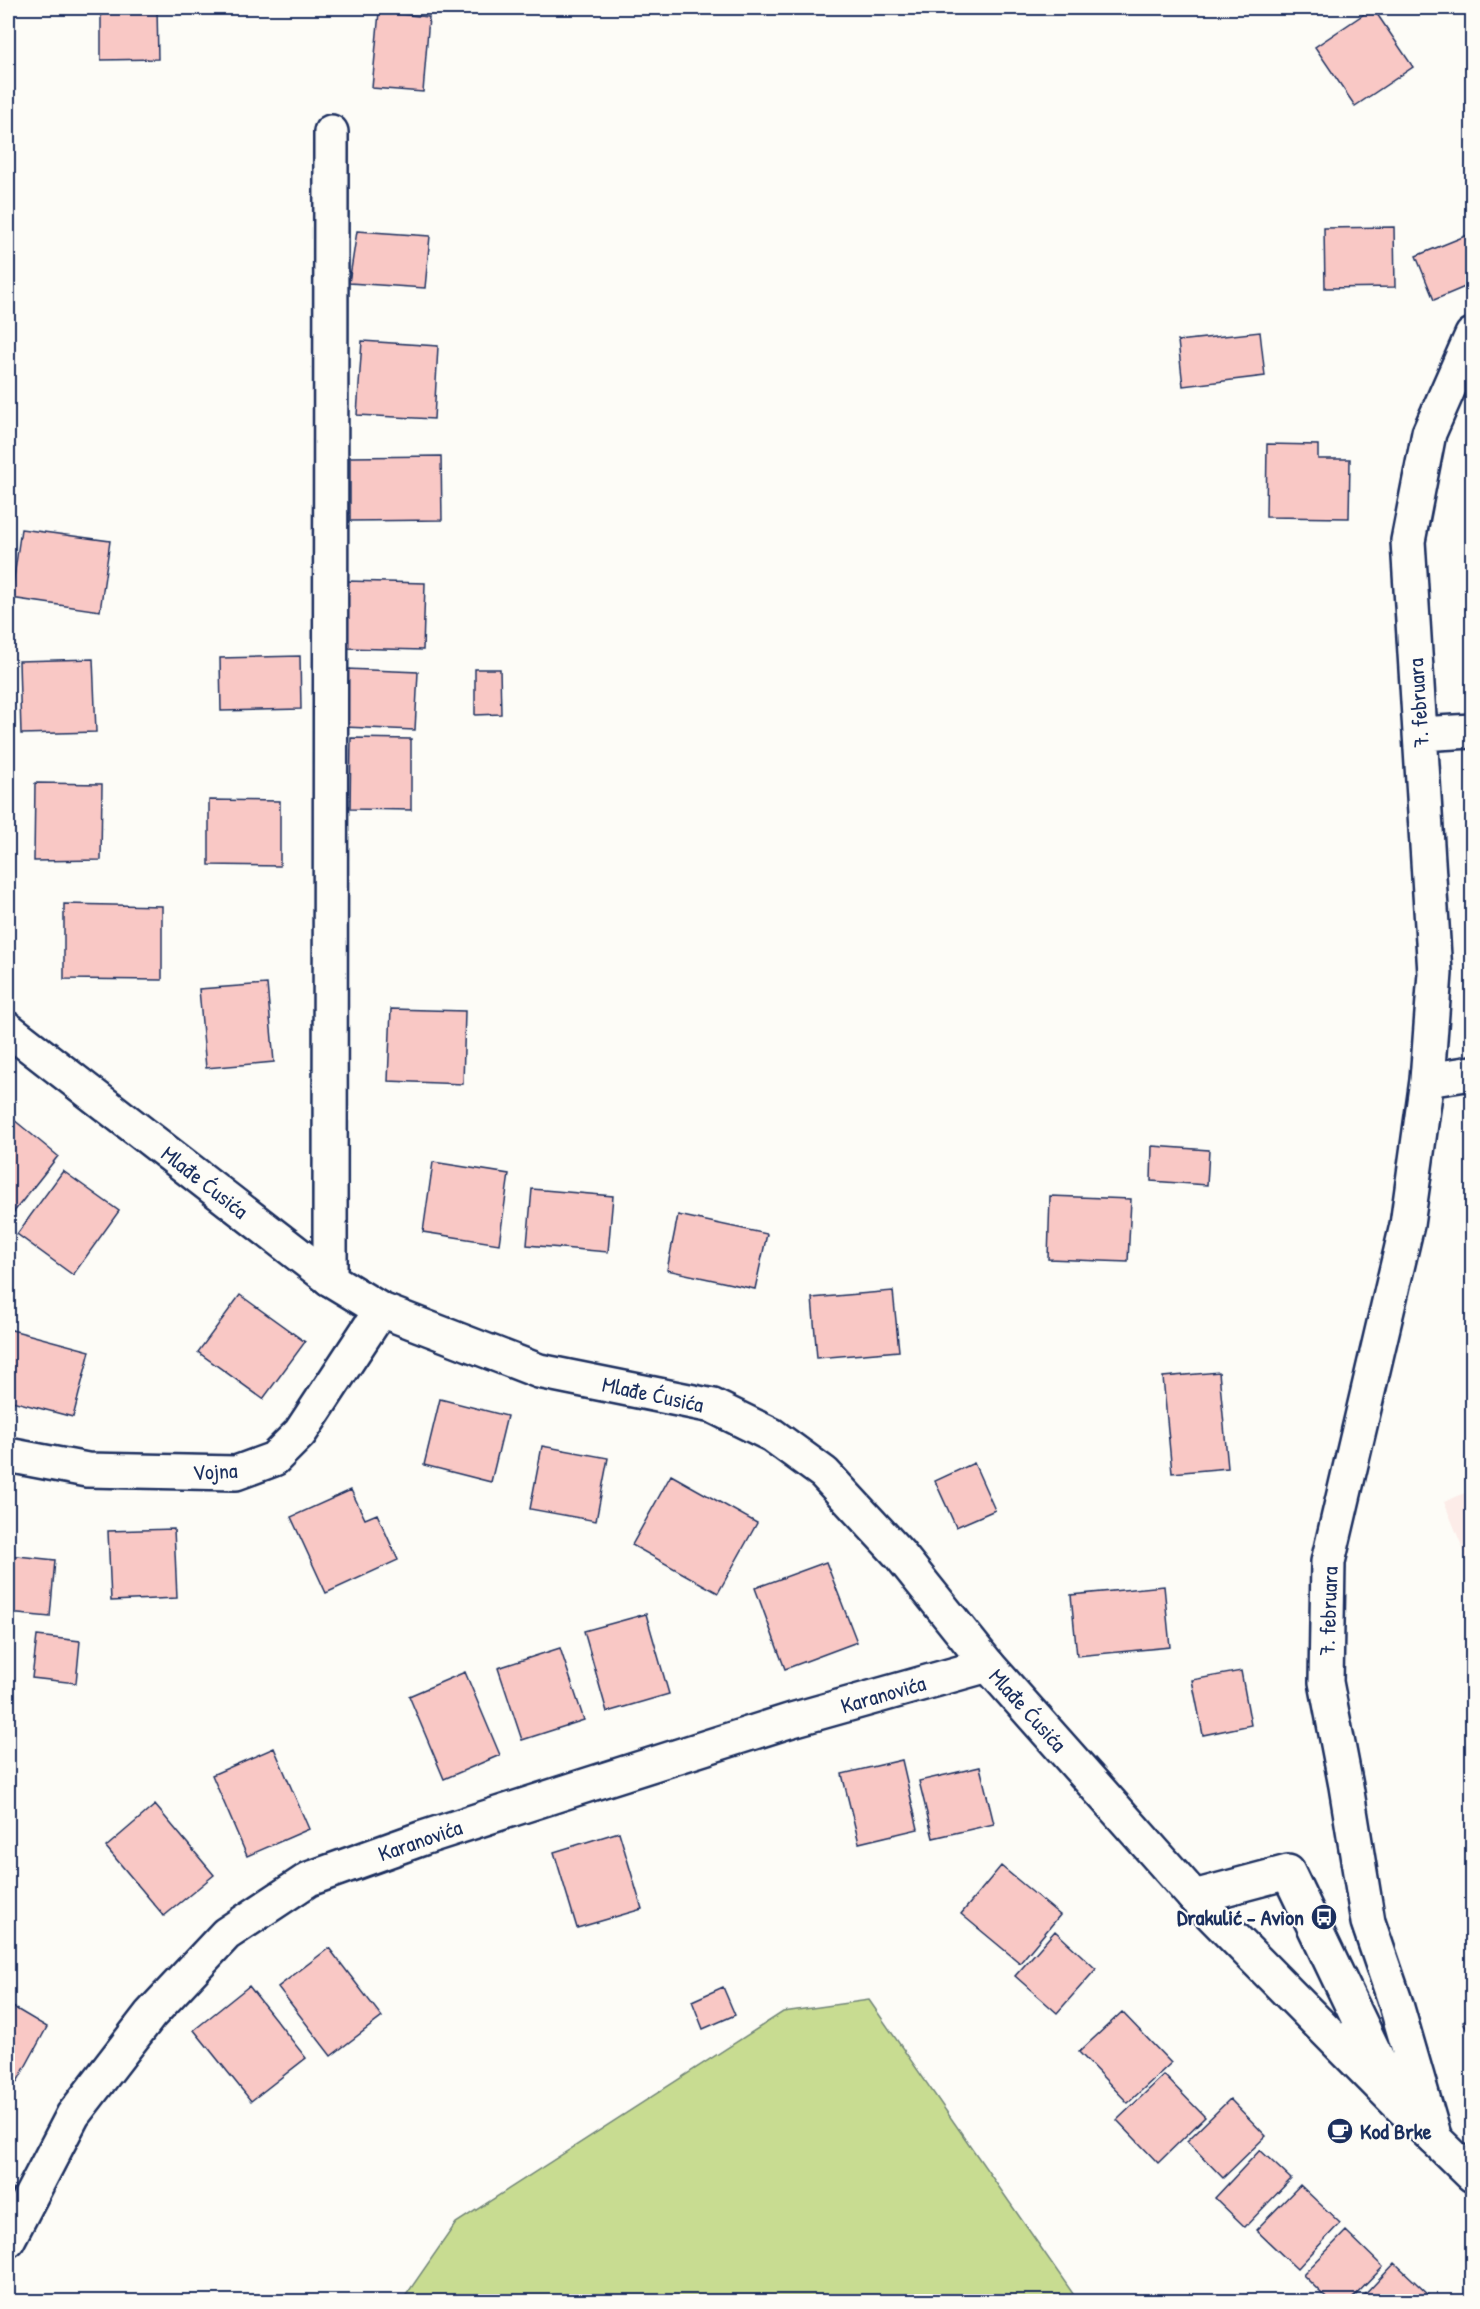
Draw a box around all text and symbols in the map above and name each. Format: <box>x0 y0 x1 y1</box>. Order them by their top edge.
street label: 7. februara <box>1400 657 1436 749</box>
street label: Mlađe Ćusića <box>155 1139 255 1226</box>
street label: Mlađe Ćusića <box>600 1369 707 1419</box>
street label: Vojna <box>192 1455 239 1487</box>
street label: 7. februara <box>1311 1565 1345 1656</box>
street label: Mlađe Ćusića <box>982 1662 1074 1758</box>
street label: Karanovića <box>837 1668 929 1720</box>
street label: Karanovića <box>374 1812 466 1868</box>
place label: Drakulić - Avion <box>1177 1902 1304 1932</box>
bus stop icon: Drakulić - Avion <box>1309 1902 1339 1932</box>
cafe icon: Kod Brke <box>1325 2116 1355 2146</box>
place label: Kod Brke <box>1360 2116 1432 2146</box>

